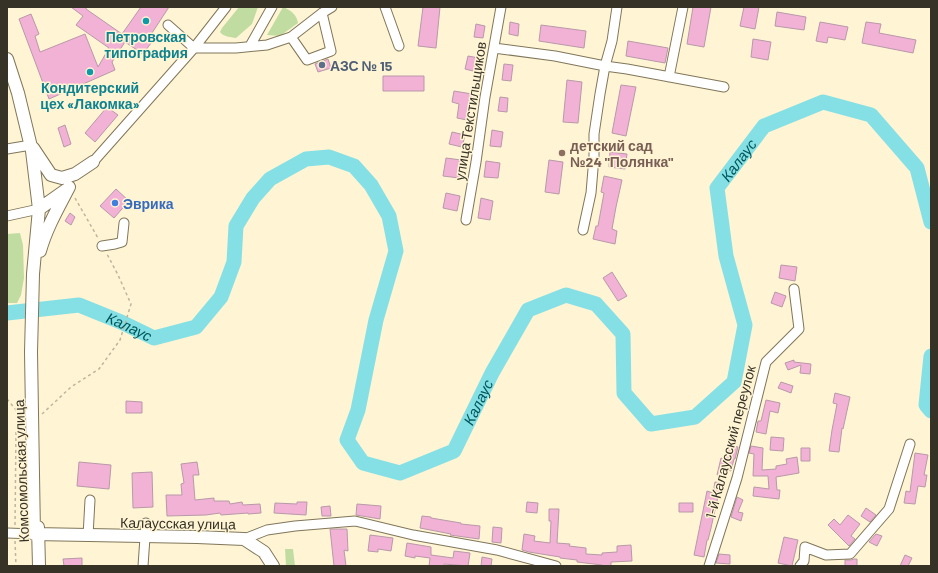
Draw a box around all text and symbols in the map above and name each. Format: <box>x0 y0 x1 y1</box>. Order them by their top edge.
marker: Петровская типография <box>141 16 151 26</box>
place label: Петровская типография <box>104 28 188 61</box>
street label: улица Текстильщиков <box>451 40 489 182</box>
place label: АЗС № 15 <box>330 57 393 74</box>
marker: АЗС № 15 <box>317 60 327 70</box>
marker: Кондитерский цех «Лакомка» <box>85 67 95 77</box>
place label: Кондитерский цех «Лакомка» <box>40 79 140 112</box>
water label: Калаус <box>716 135 760 185</box>
place label: детский сад №24 "Полянка" <box>570 137 673 170</box>
marker: детский сад №24 "Полянка" <box>557 148 567 158</box>
place label: Эврика <box>123 195 174 212</box>
marker: Эврика <box>110 198 120 208</box>
water label: Калаус <box>104 308 155 345</box>
street label: 1-й Калаусский переулок <box>701 363 759 520</box>
water label: Калаус <box>459 376 497 428</box>
street label: Комсомольская улица <box>10 399 32 543</box>
street label: Калаусская улица <box>120 513 236 533</box>

